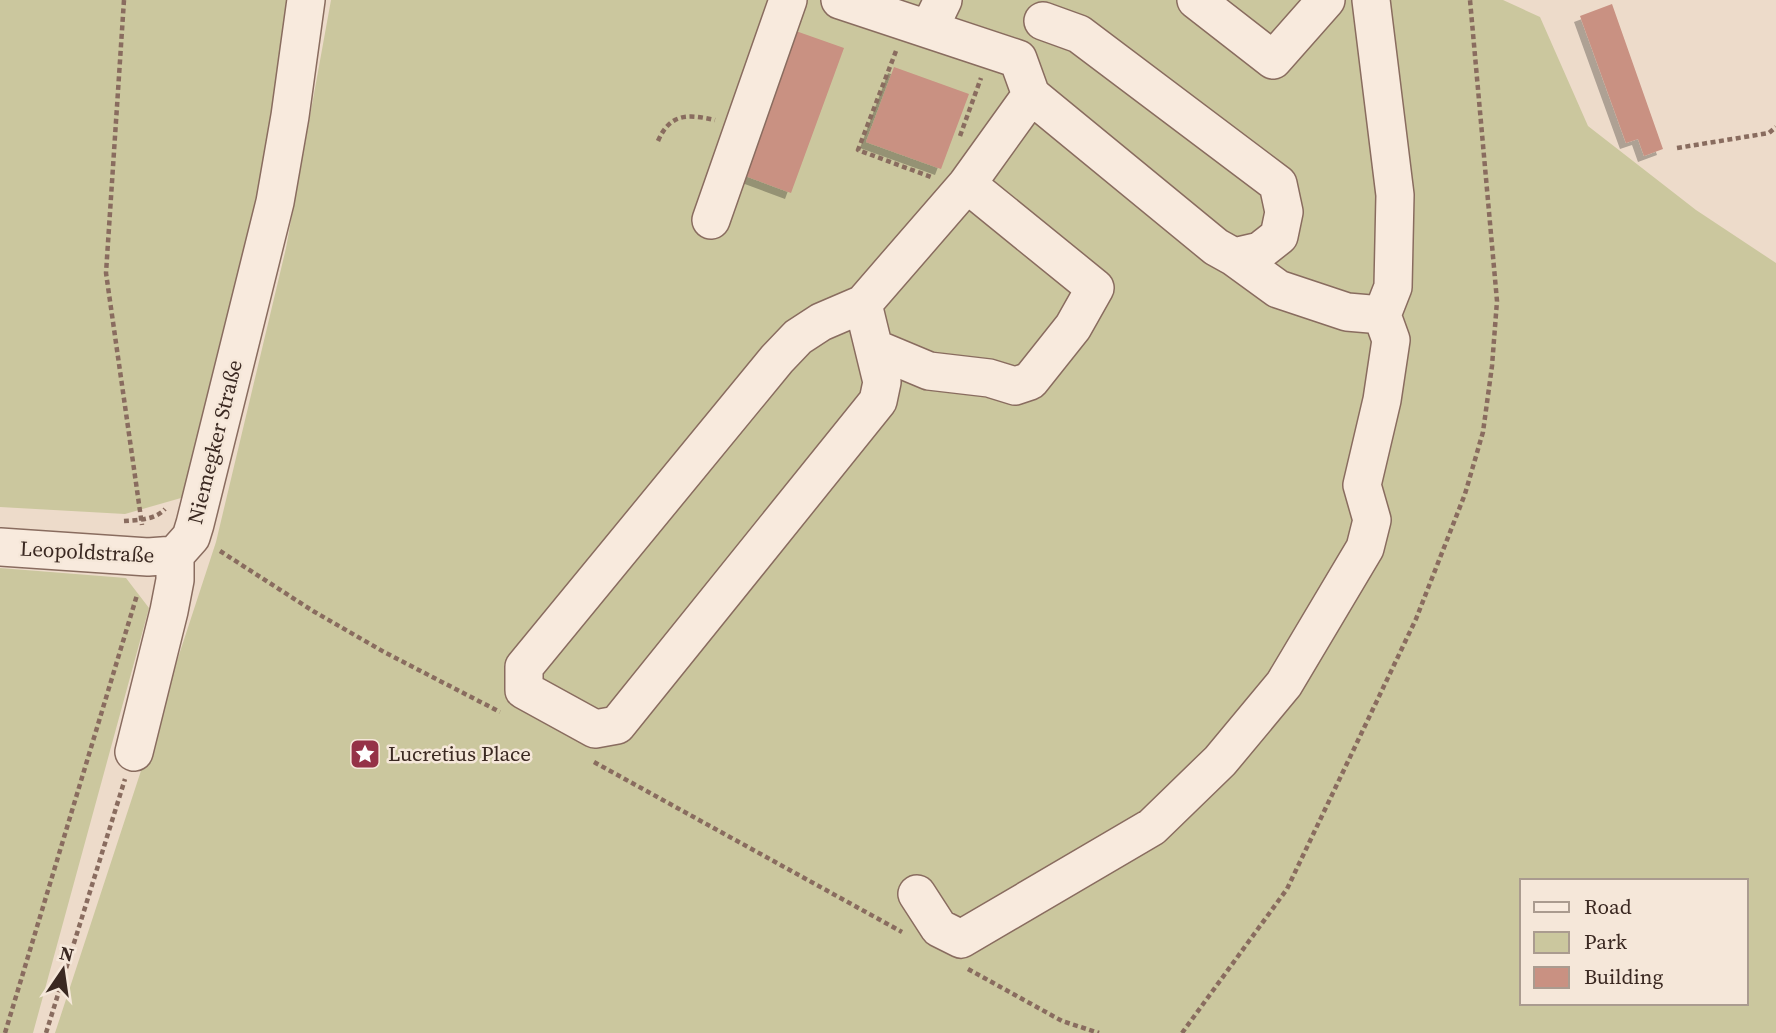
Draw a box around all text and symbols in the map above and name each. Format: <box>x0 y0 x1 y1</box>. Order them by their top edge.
street label: Niemegker Straße <box>180 357 249 527</box>
street label: Leopoldstraße <box>19 533 155 570</box>
place icon: Lucretius Place <box>348 737 382 771</box>
place label: Lucretius Place <box>388 739 531 768</box>
legend <box>1520 879 1748 1005</box>
text: Road <box>1584 892 1632 921</box>
text: Park <box>1584 927 1628 956</box>
north arrow <box>28 935 98 1005</box>
text: N <box>57 939 77 968</box>
text: Building <box>1584 962 1663 991</box>

